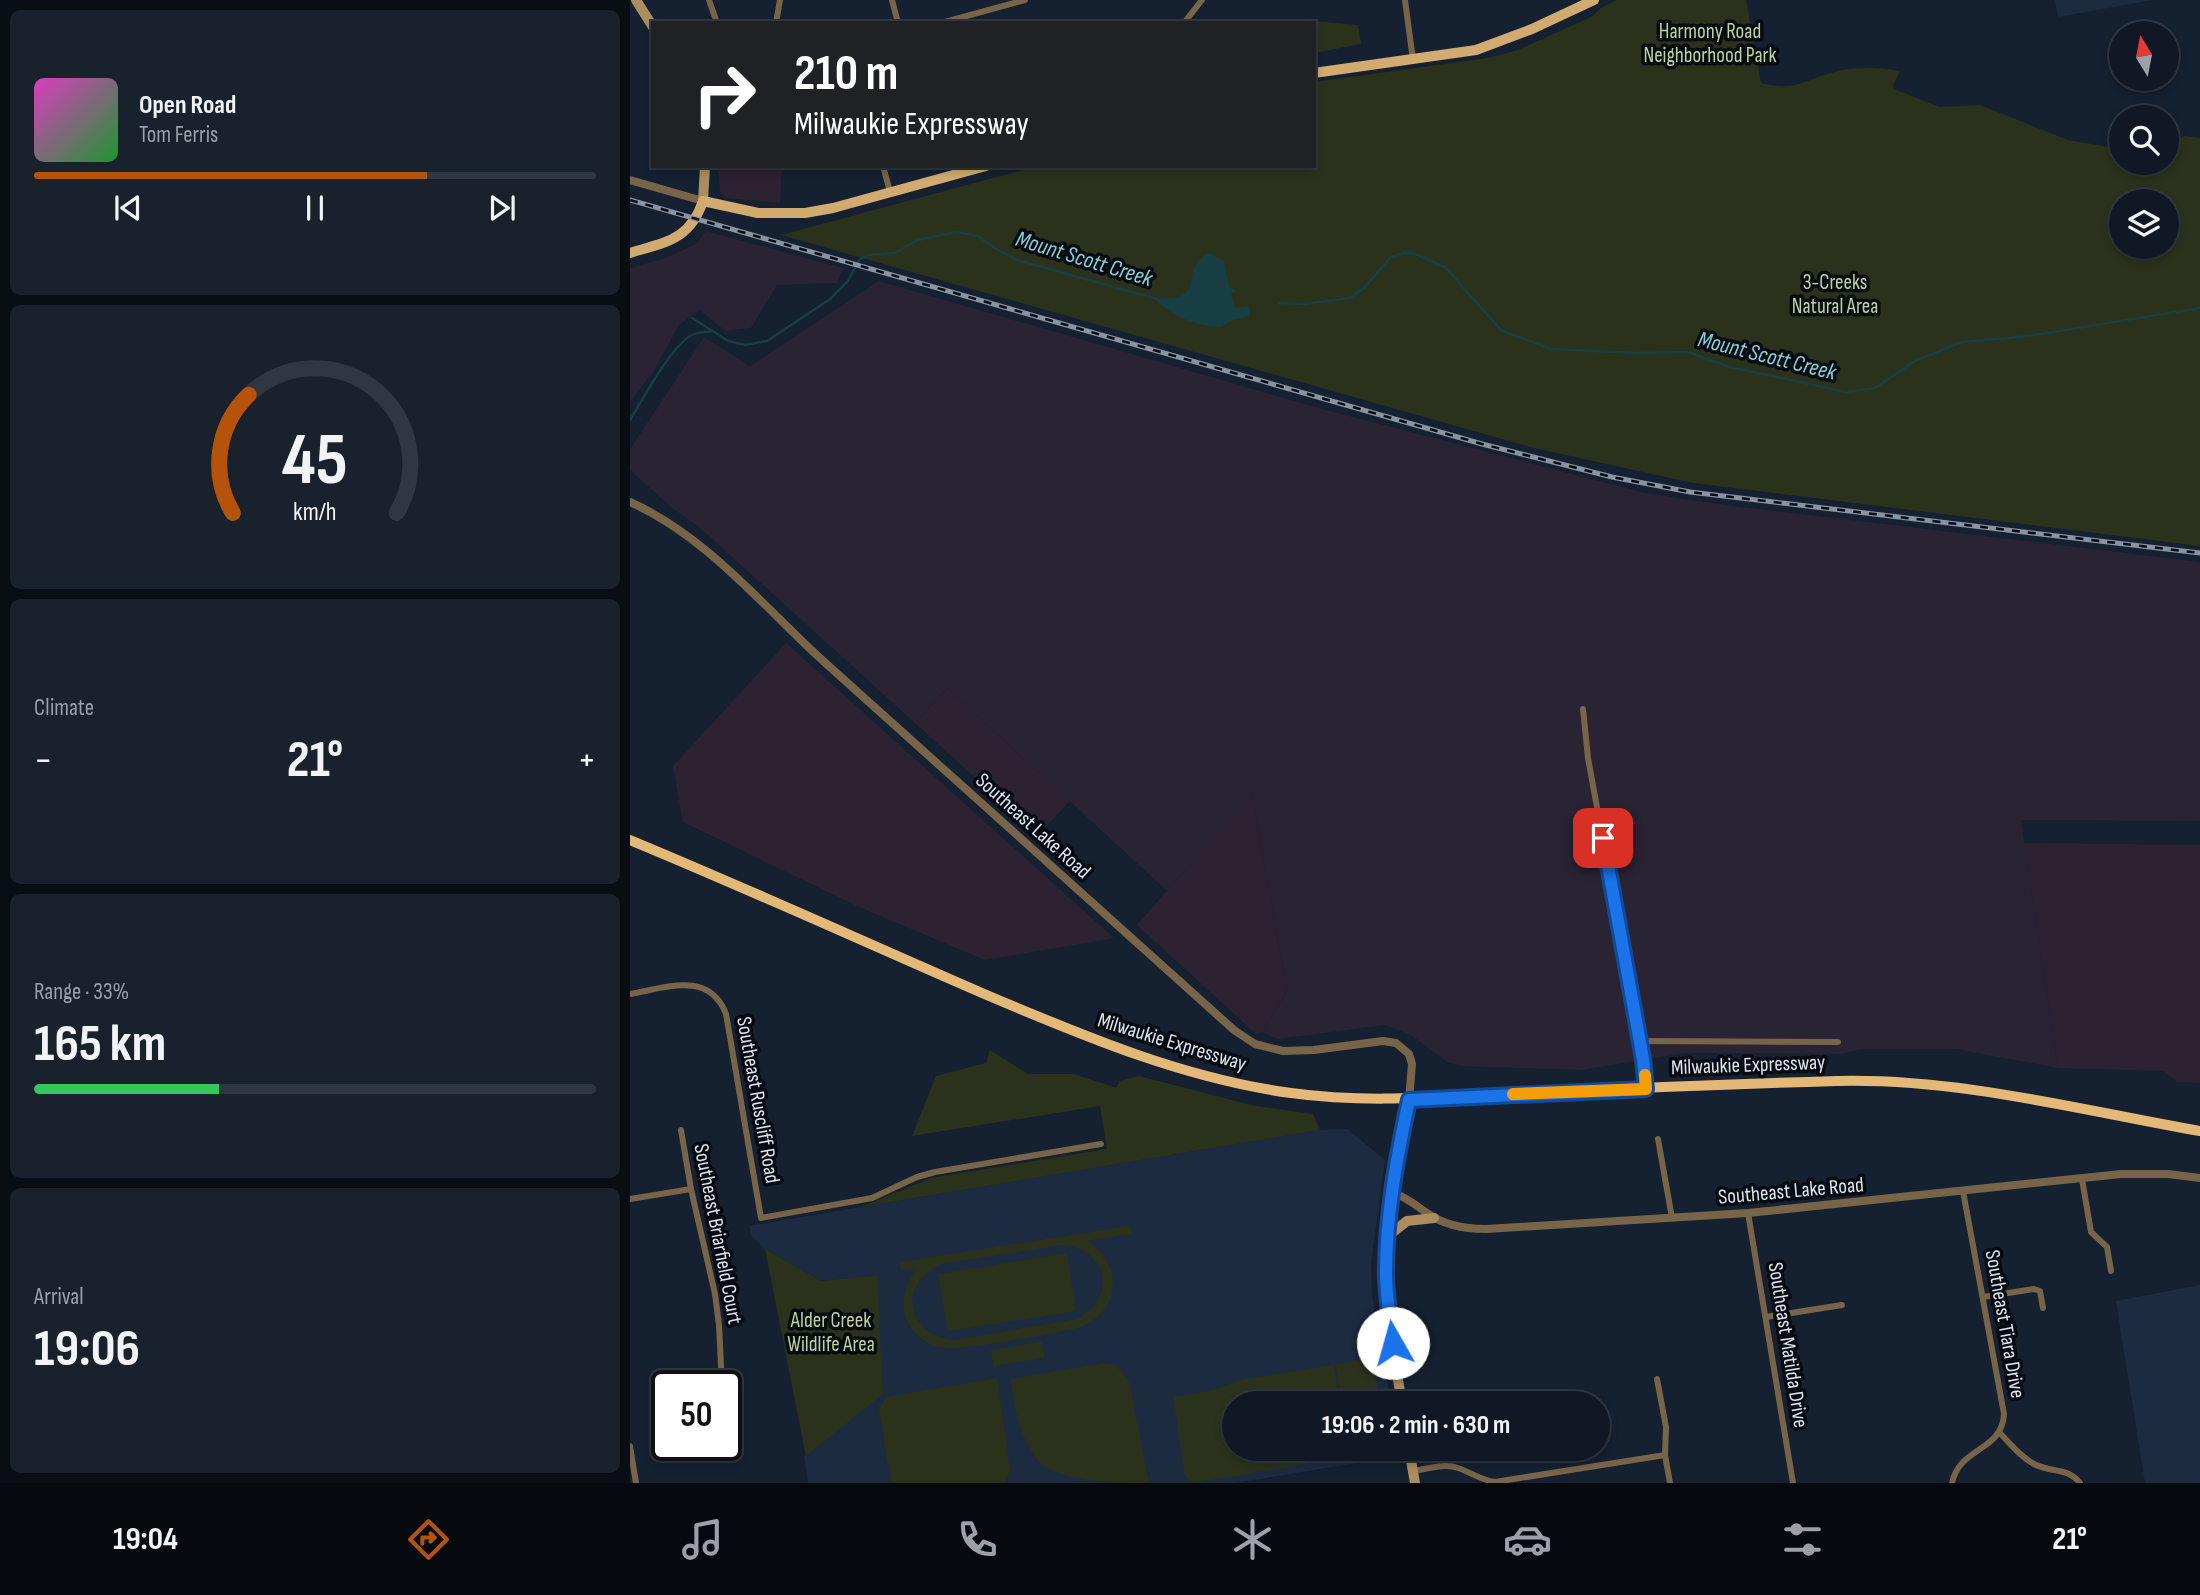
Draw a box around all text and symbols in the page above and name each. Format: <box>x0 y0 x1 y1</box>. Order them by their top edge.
park label: Harmony Road Neighborhood Park <box>1643 19 1777 68</box>
north arrow <box>2109 21 2179 91</box>
map controls <box>2109 21 2179 259</box>
text: 210 m <box>794 45 898 104</box>
icon: right <box>679 49 770 140</box>
text: Open Road <box>139 90 236 121</box>
text: Milwaukie Expressway <box>794 105 1029 144</box>
button: search <box>2109 105 2179 175</box>
text: Tom Ferris <box>139 121 218 149</box>
icon: previous <box>109 189 147 227</box>
icon: pause <box>296 189 334 227</box>
icon: next <box>483 189 521 227</box>
button: layers <box>2109 189 2179 259</box>
water label: Mount Scott Creek <box>1012 225 1157 293</box>
park label: 3-Creeks Natural Area <box>1792 270 1878 319</box>
water label: Mount Scott Creek <box>1695 325 1840 387</box>
text: 45 <box>282 417 348 505</box>
text: km/h <box>293 497 337 528</box>
text: Climate <box>34 694 94 722</box>
text: 21° <box>287 729 343 792</box>
text: − <box>34 738 53 783</box>
text: + <box>577 738 596 783</box>
street label: Southeast Lake Road <box>970 768 1096 884</box>
pin <box>1573 808 1633 868</box>
icon: arrive <box>1584 819 1622 857</box>
text: Range · 33% <box>34 978 129 1006</box>
street label: Milwaukie Expressway <box>1095 1008 1249 1076</box>
text: 165 km <box>34 1013 166 1076</box>
street label: Southeast Ruscliff Road <box>731 1015 785 1185</box>
street label: Milwaukie Expressway <box>1671 1050 1825 1080</box>
street label: Southeast Briarfield Court <box>688 1142 748 1326</box>
street label: Southeast Lake Road <box>1717 1172 1865 1210</box>
street label: Southeast Tiara Drive <box>1980 1248 2030 1400</box>
street label: Southeast Matilda Drive <box>1763 1260 1813 1430</box>
text: Arrival <box>34 1283 83 1311</box>
position arrow <box>1356 1306 1430 1380</box>
park label: Alder Creek Wildlife Area <box>787 1308 875 1357</box>
text: 19:06 <box>34 1318 140 1381</box>
speed limit sign: 50 <box>651 1370 742 1461</box>
text: 19:06 · 2 min · 630 m <box>1322 1410 1510 1441</box>
icon: directions <box>404 1515 453 1564</box>
icon: music <box>678 1515 727 1564</box>
icon: phone <box>953 1515 1002 1564</box>
icon: climate <box>1228 1515 1277 1564</box>
icon: car <box>1503 1515 1552 1564</box>
icon: filters <box>1778 1515 1827 1564</box>
text: 19:04 <box>113 1520 178 1559</box>
text: 21° <box>2052 1520 2087 1559</box>

